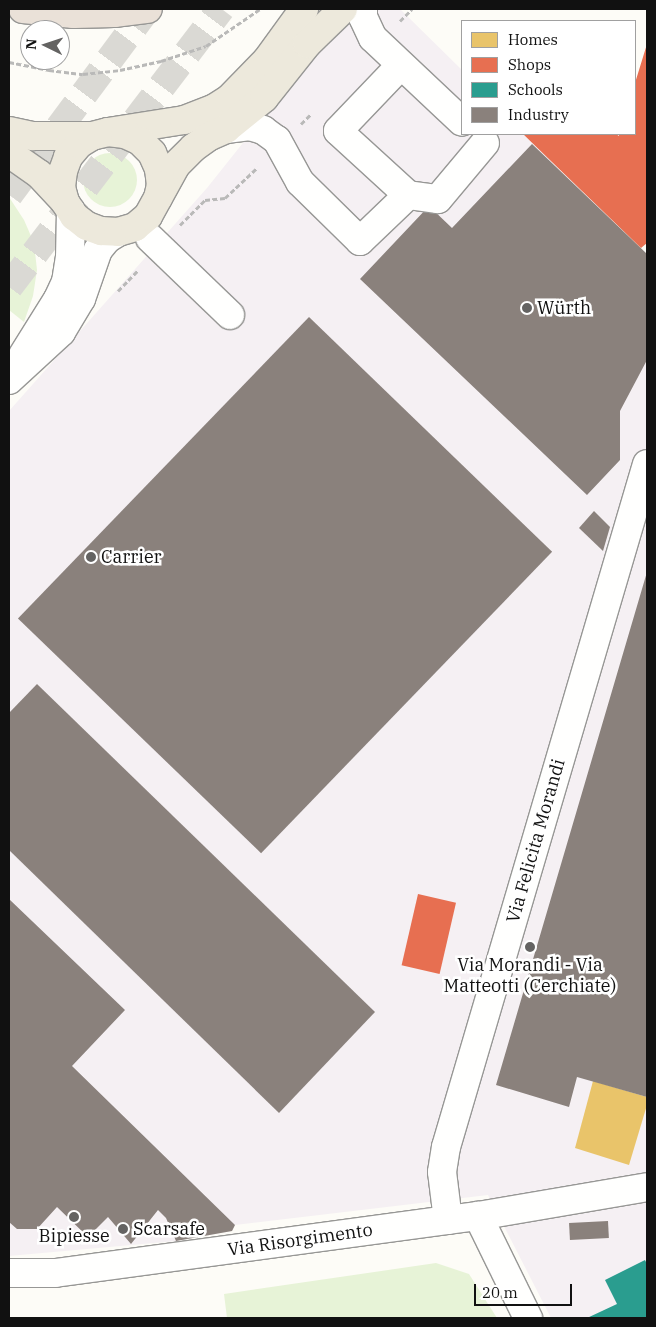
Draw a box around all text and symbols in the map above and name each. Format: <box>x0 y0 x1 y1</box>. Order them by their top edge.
north arrow <box>20 20 70 70</box>
legend <box>461 20 636 135</box>
text: Homes <box>508 30 558 49</box>
text: N <box>22 38 40 50</box>
text: Shops <box>508 55 551 74</box>
text: Schools <box>508 80 563 99</box>
text: Industry <box>508 105 569 124</box>
place label: Würth <box>537 297 591 319</box>
marker: Würth <box>521 302 533 314</box>
place label: Carrier <box>101 546 162 568</box>
marker: Carrier <box>85 551 97 563</box>
street label: Via Felicita Morandi <box>502 757 570 925</box>
marker: Via Morandi - Via Matteotti (Cerchiate) <box>524 941 536 953</box>
place label: Via Morandi - Via Matteotti (Cerchiate) <box>444 955 616 998</box>
marker: Bipiesse <box>68 1211 80 1223</box>
place label: Scarsafe <box>133 1218 205 1240</box>
street label: Via Risorgimento <box>226 1219 374 1261</box>
marker: Scarsafe <box>117 1223 129 1235</box>
place label: Bipiesse <box>38 1225 110 1247</box>
scale bar <box>476 1274 574 1306</box>
text: 20 m <box>482 1283 518 1302</box>

